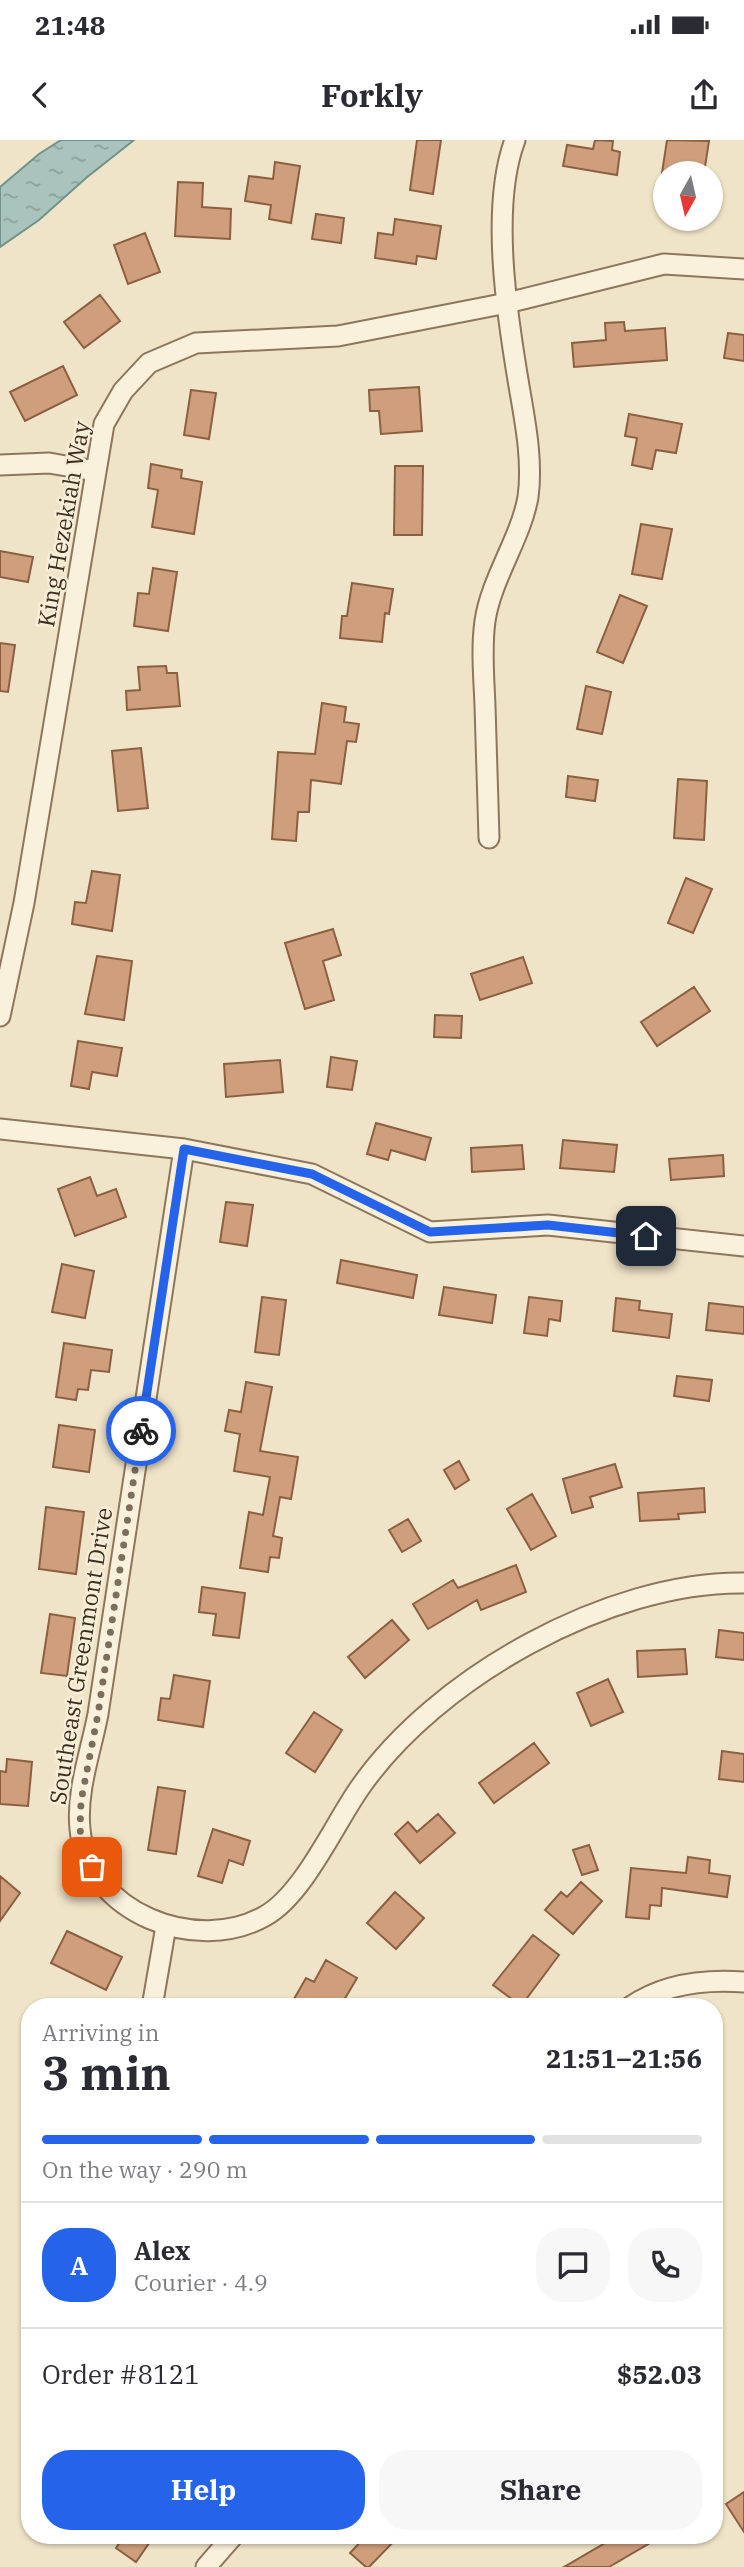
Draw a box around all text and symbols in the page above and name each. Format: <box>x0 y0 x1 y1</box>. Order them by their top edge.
text: 21:48 <box>35 8 105 42</box>
text: Forkly <box>321 74 423 116</box>
icon: back <box>21 76 59 114</box>
icon: share <box>685 76 723 114</box>
north arrow <box>653 161 723 231</box>
map controls <box>653 161 723 231</box>
street label: King Hezekiah Way <box>30 418 96 629</box>
pin <box>616 1206 676 1266</box>
icon: home <box>627 1217 665 1255</box>
courier <box>106 1396 176 1466</box>
icon: bike <box>122 1412 160 1450</box>
street label: Southeast Greenmont Drive <box>42 1505 118 1806</box>
pin <box>62 1837 122 1897</box>
icon: bag <box>73 1848 111 1886</box>
text: Arriving in <box>42 2017 159 2047</box>
text: 21:51–21:56 <box>546 2041 702 2075</box>
text: 3 min <box>42 2043 171 2103</box>
text: On the way · 290 m <box>42 2154 248 2184</box>
button: chat <box>536 2228 610 2302</box>
button: phone <box>628 2228 702 2302</box>
text: Alex <box>134 2233 190 2267</box>
text: A <box>70 2248 88 2282</box>
text: Courier · 4.9 <box>134 2267 268 2297</box>
text: Order #8121 <box>42 2357 200 2391</box>
text: $52.03 <box>617 2357 702 2391</box>
button: Help <box>42 2450 365 2530</box>
button: Share <box>379 2450 702 2530</box>

